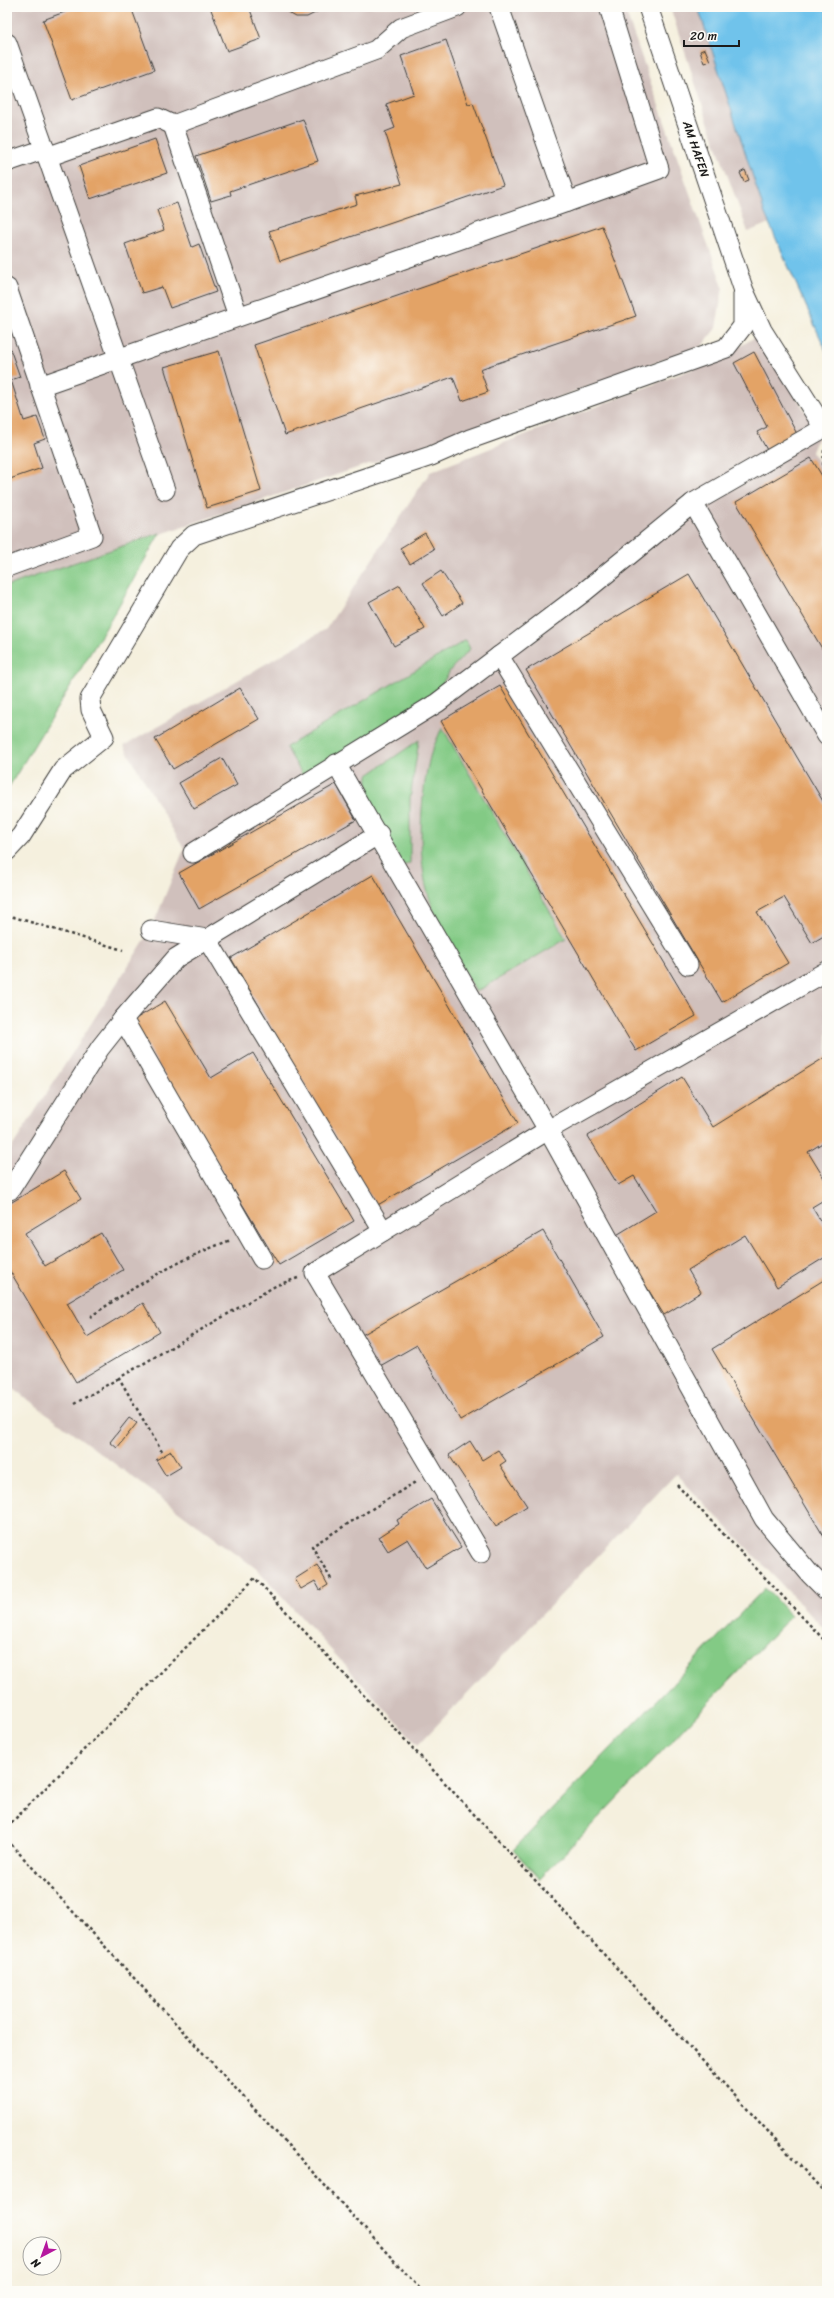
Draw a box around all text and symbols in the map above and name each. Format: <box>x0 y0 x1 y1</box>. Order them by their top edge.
scale bar <box>684 22 739 48</box>
text: 20 m <box>690 25 717 47</box>
street label: AM HAFEN <box>676 117 716 181</box>
north arrow <box>22 2236 62 2276</box>
text: N <box>26 2253 46 2273</box>

